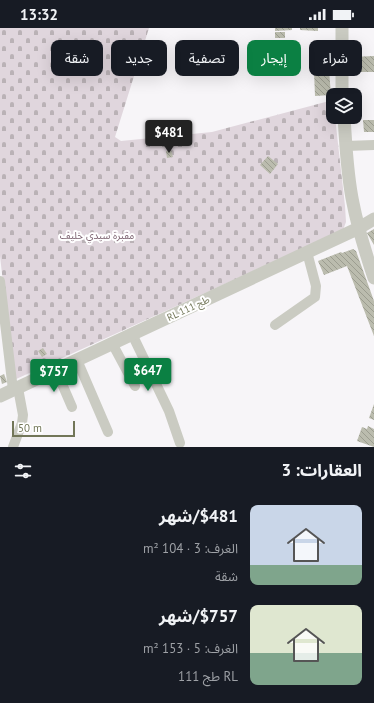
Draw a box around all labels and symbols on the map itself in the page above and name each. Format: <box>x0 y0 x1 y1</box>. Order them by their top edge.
pin: $481 <box>145 120 193 154</box>
park label: مقبرة سيدي خليف <box>60 229 134 243</box>
street label: RL طج 111 <box>165 293 212 325</box>
pin: $647 <box>124 358 172 392</box>
pin: $757 <box>30 359 78 393</box>
scale bar <box>12 419 75 438</box>

